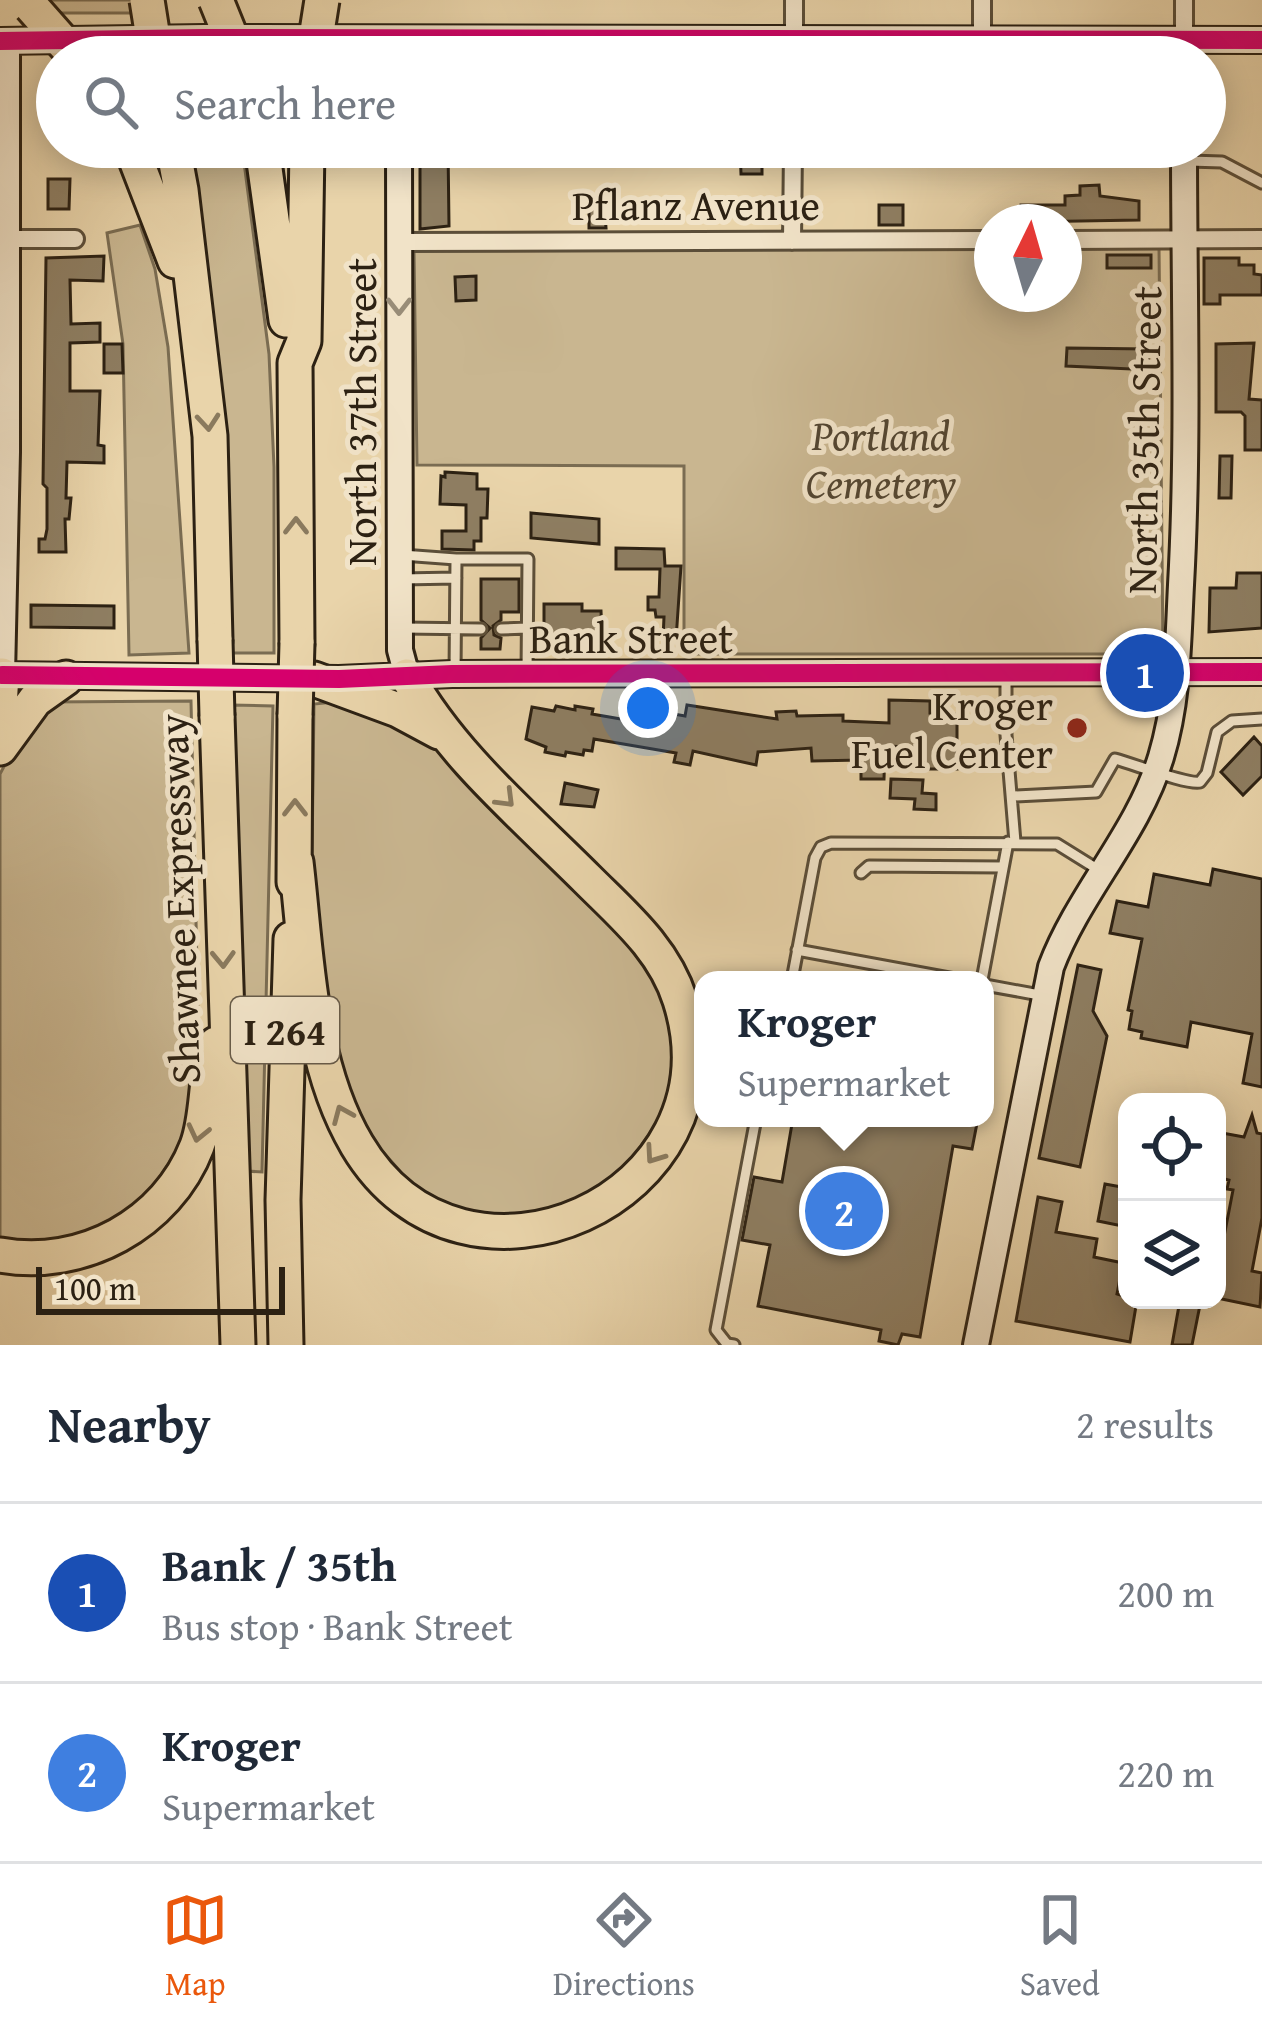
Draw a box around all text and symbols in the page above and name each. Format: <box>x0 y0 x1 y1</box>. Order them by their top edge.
search box <box>36 36 1226 168</box>
icon: search <box>78 69 144 135</box>
text: Search here <box>174 70 396 135</box>
street label: Pflanz Avenue <box>572 174 820 235</box>
north arrow <box>974 204 1082 312</box>
street label: North 37th Street <box>330 258 391 566</box>
street label: North 35th Street <box>1110 285 1176 595</box>
one-way arrow <box>386 298 412 316</box>
park label: Portland Cemetery <box>806 404 956 513</box>
one-way arrow <box>195 413 221 432</box>
one-way arrow <box>283 516 309 534</box>
street label: Bank Street <box>529 607 733 668</box>
pin: 1 <box>1106 628 1184 718</box>
place label: Kroger Fuel Center <box>851 674 1053 783</box>
your location <box>618 678 678 738</box>
street label: Shawnee Expressway <box>141 713 215 1085</box>
marker: Kroger Fuel Center <box>1064 715 1090 741</box>
one-way arrow <box>492 784 514 806</box>
one-way arrow <box>282 798 308 816</box>
one-way arrow <box>210 950 236 969</box>
popup <box>694 971 994 1127</box>
text: Kroger <box>737 988 876 1053</box>
road number: I 264 <box>231 997 339 1063</box>
text: Supermarket <box>737 1053 951 1110</box>
map controls <box>1118 1093 1226 1309</box>
button: locate <box>1118 1093 1226 1201</box>
one-way arrow <box>333 1104 357 1126</box>
one-way arrow <box>186 1122 211 1143</box>
one-way arrow <box>647 1142 669 1164</box>
pin: 2 <box>805 1166 883 1256</box>
button: layers <box>1118 1201 1226 1309</box>
scale bar <box>36 1261 285 1314</box>
text: 100 m <box>54 1264 136 1312</box>
text: Nearby <box>48 1386 211 1461</box>
text: 2 results <box>1076 1395 1214 1452</box>
text: Bank / 35th <box>162 1532 397 1597</box>
text: 1 <box>77 1564 97 1621</box>
text: 200 m <box>1117 1564 1214 1621</box>
text: Bus stop · Bank Street <box>162 1597 513 1654</box>
text: Kroger <box>162 1712 301 1777</box>
text: 2 <box>77 1744 97 1801</box>
text: 220 m <box>1117 1744 1214 1801</box>
text: Supermarket <box>162 1777 375 1834</box>
tab: Map <box>162 1887 228 2007</box>
tab: Directions <box>553 1887 695 2007</box>
tab: Saved <box>1020 1887 1100 2007</box>

